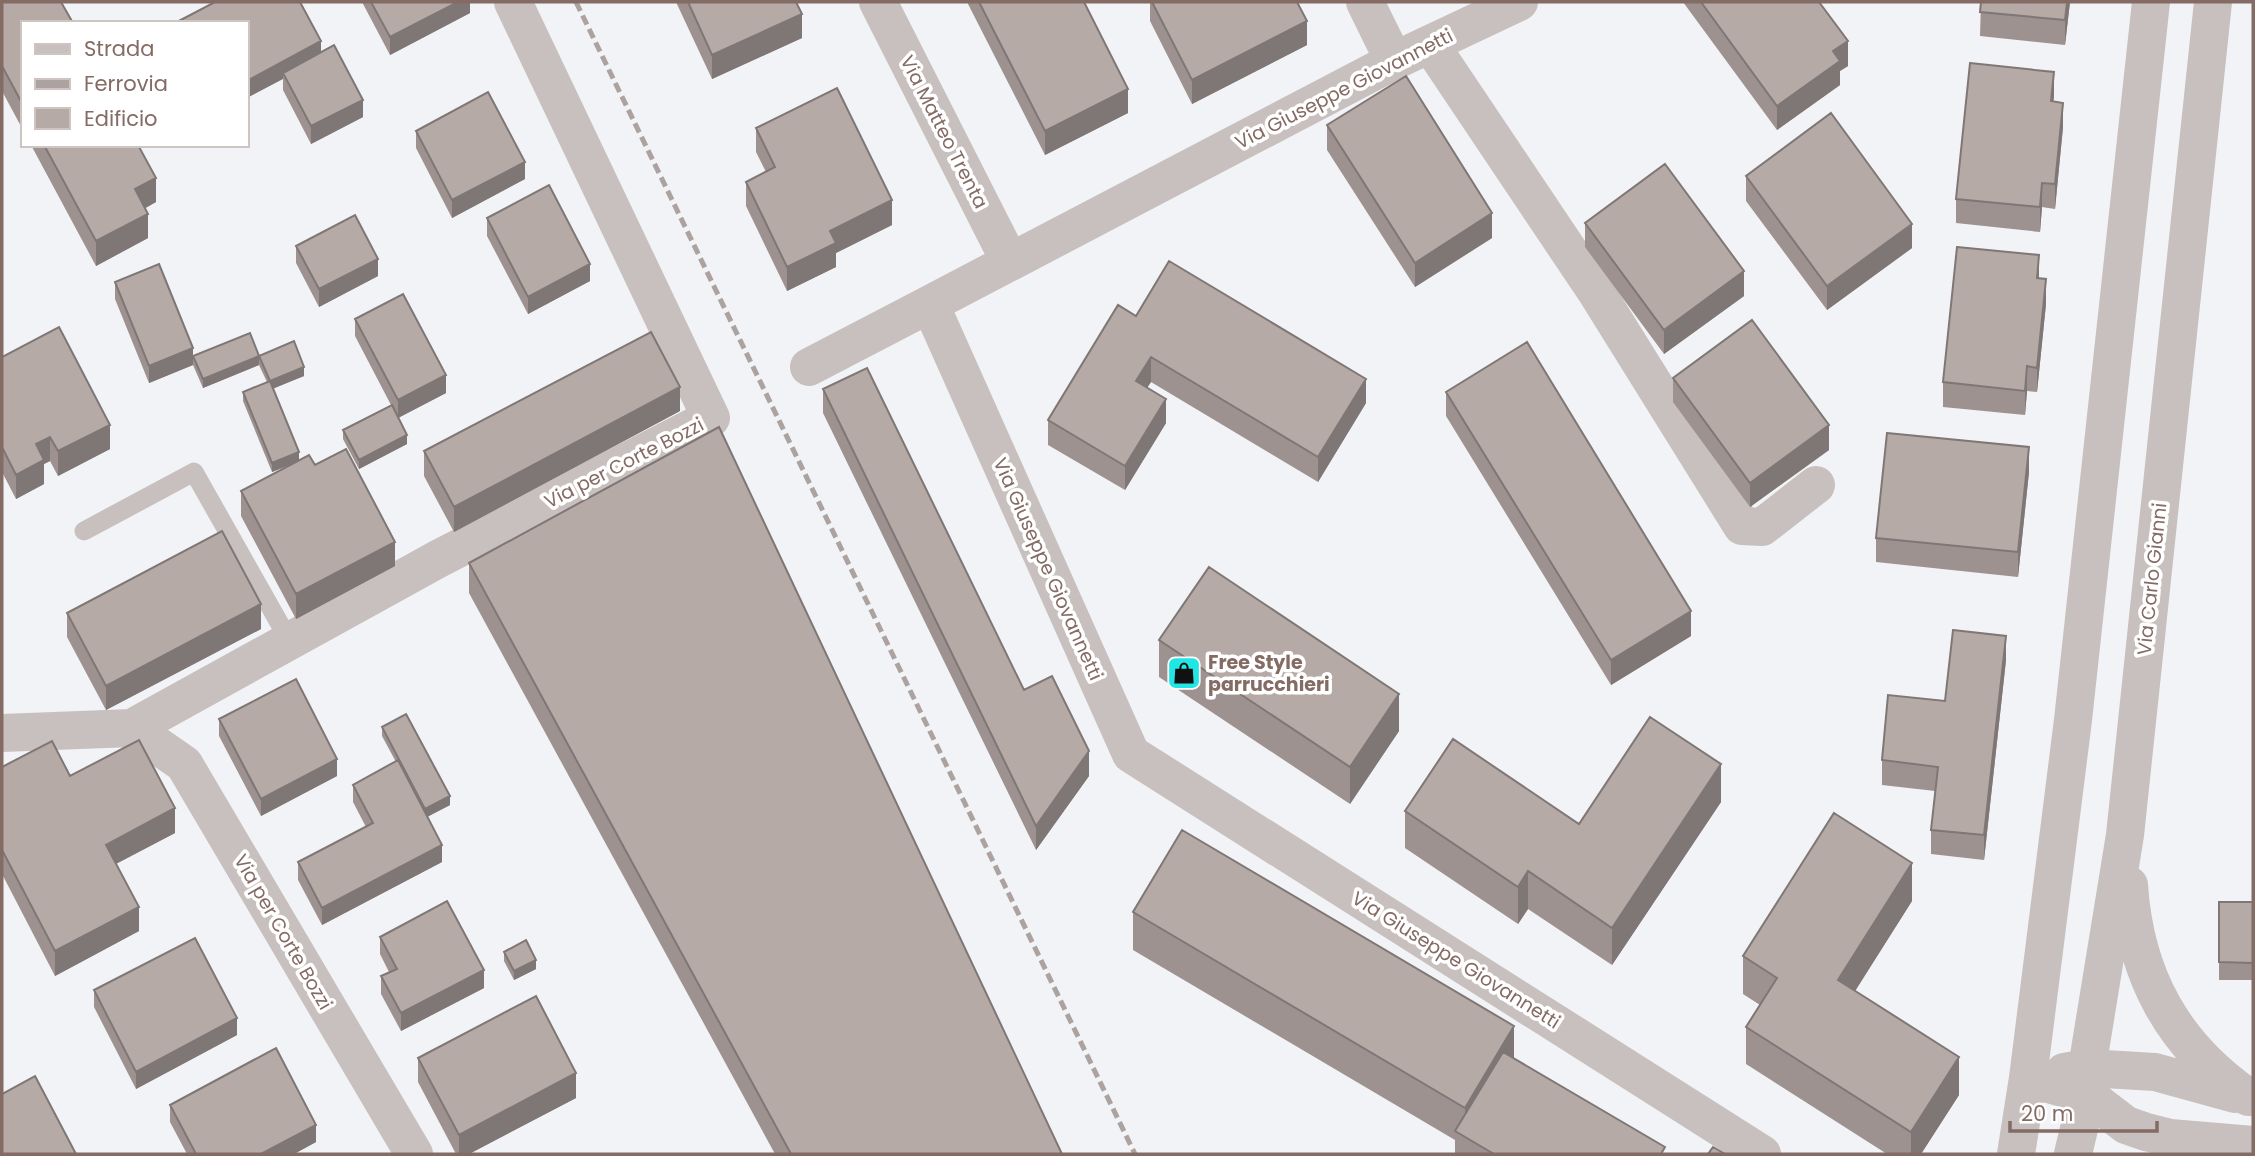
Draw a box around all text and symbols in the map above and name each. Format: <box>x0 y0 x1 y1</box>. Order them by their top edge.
legend <box>21 21 248 147</box>
street label: Via Giuseppe Giovannetti <box>1230 22 1458 156</box>
text: Strada <box>84 34 154 63</box>
street label: Via Matteo Trenta <box>894 51 994 213</box>
text: Ferrovia <box>84 69 168 98</box>
text: Edificio <box>84 104 158 133</box>
street label: Via per Corte Bozzi <box>540 411 708 515</box>
street label: Via Giuseppe Giovannetti <box>987 453 1109 685</box>
street label: Via Carlo Gianni <box>2131 501 2173 657</box>
place label: Free Style parrucchieri <box>1208 649 1330 698</box>
shop icon: Free Style parrucchieri <box>1165 654 1203 692</box>
street label: Via per Corte Bozzi <box>227 849 339 1015</box>
street label: Via Giuseppe Giovannetti <box>1347 885 1565 1035</box>
scale bar <box>2010 1090 2157 1134</box>
text: 20 m <box>2021 1099 2074 1128</box>

